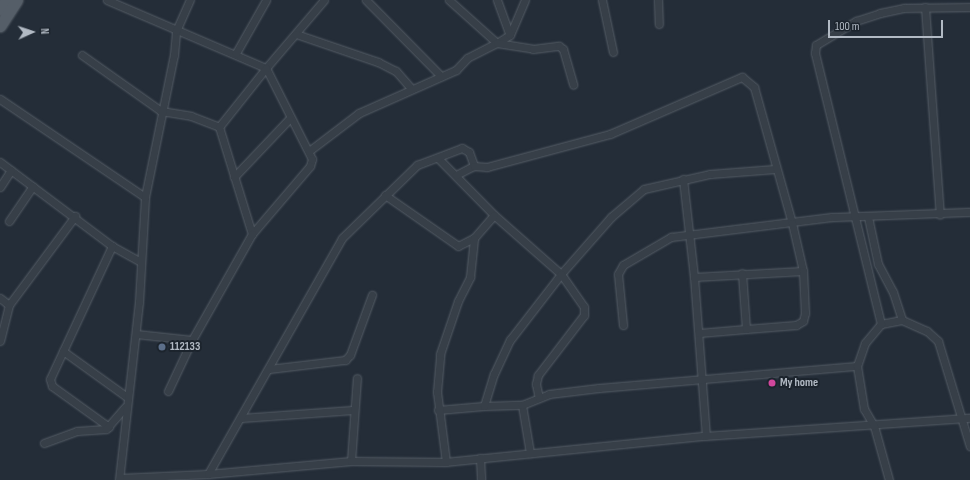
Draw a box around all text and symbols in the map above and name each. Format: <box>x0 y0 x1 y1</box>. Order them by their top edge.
north arrow <box>12 12 52 52</box>
scale bar <box>830 12 945 38</box>
text: 100 m <box>835 19 860 34</box>
text: N <box>38 28 51 35</box>
place label: 112133 <box>170 340 200 354</box>
marker: 112133 <box>157 342 167 352</box>
place label: My home <box>780 376 818 390</box>
marker: My home <box>767 378 777 388</box>

